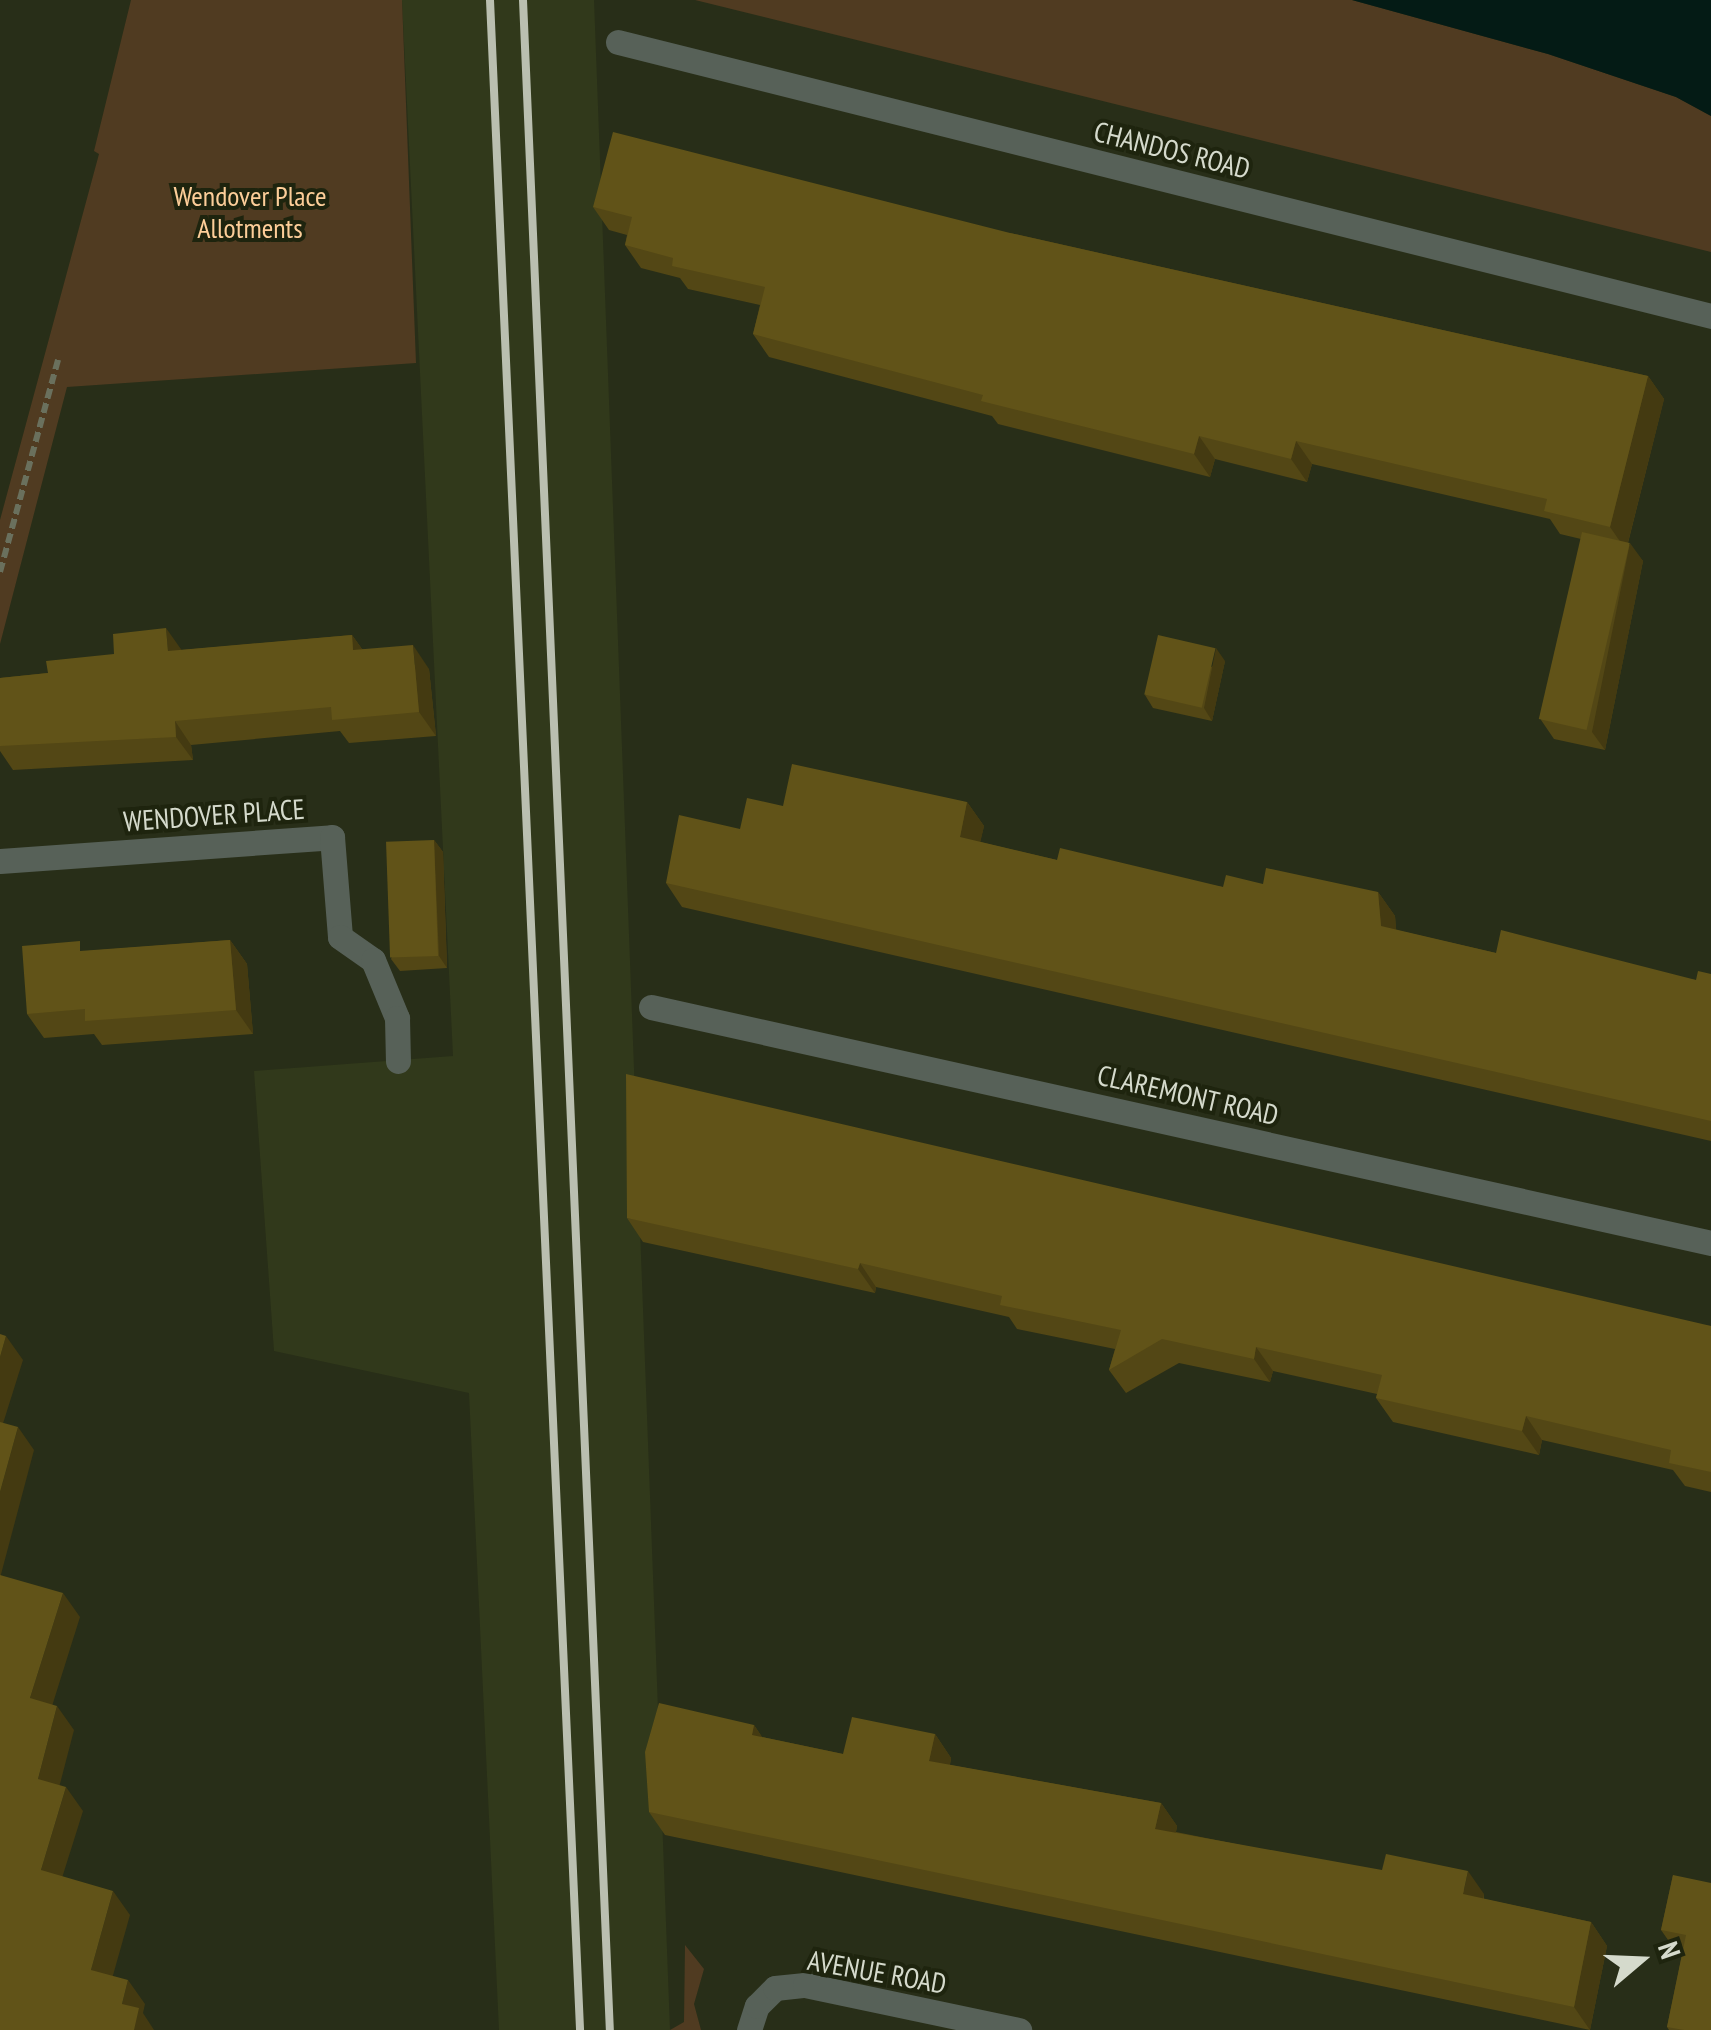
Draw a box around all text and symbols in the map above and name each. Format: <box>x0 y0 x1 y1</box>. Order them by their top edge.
street label: CHANDOS ROAD <box>1091 114 1253 186</box>
park label: Wendover Place Allotments <box>173 179 327 245</box>
street label: WENDOVER PLACE <box>122 792 306 838</box>
street label: CLAREMONT ROAD <box>1094 1058 1282 1132</box>
north arrow <box>1591 1910 1691 2010</box>
text: N <box>1650 1937 1690 1963</box>
street label: AVENUE ROAD <box>805 1943 949 2001</box>

